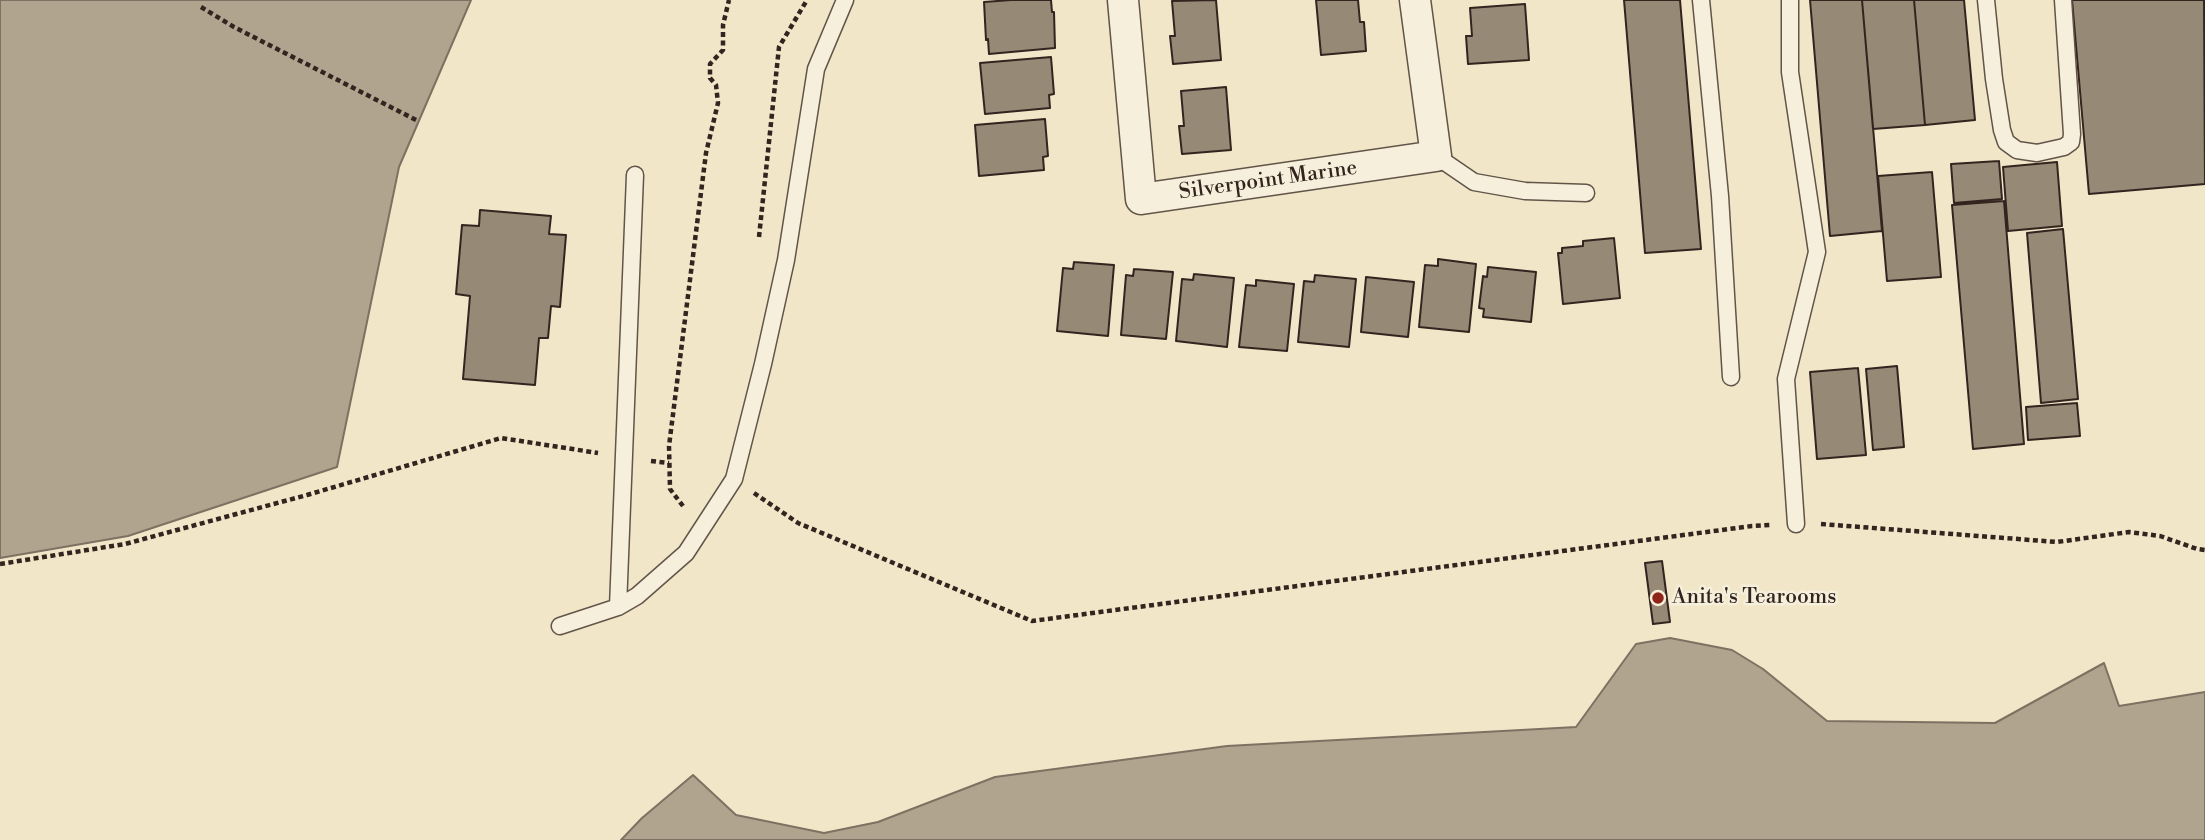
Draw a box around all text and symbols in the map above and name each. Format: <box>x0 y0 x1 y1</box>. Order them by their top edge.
street label: Silverpoint Marine <box>1177 156 1359 206</box>
place label: Anita's Tearooms <box>1672 585 1836 611</box>
marker: Anita's Tearooms <box>1650 590 1666 606</box>

